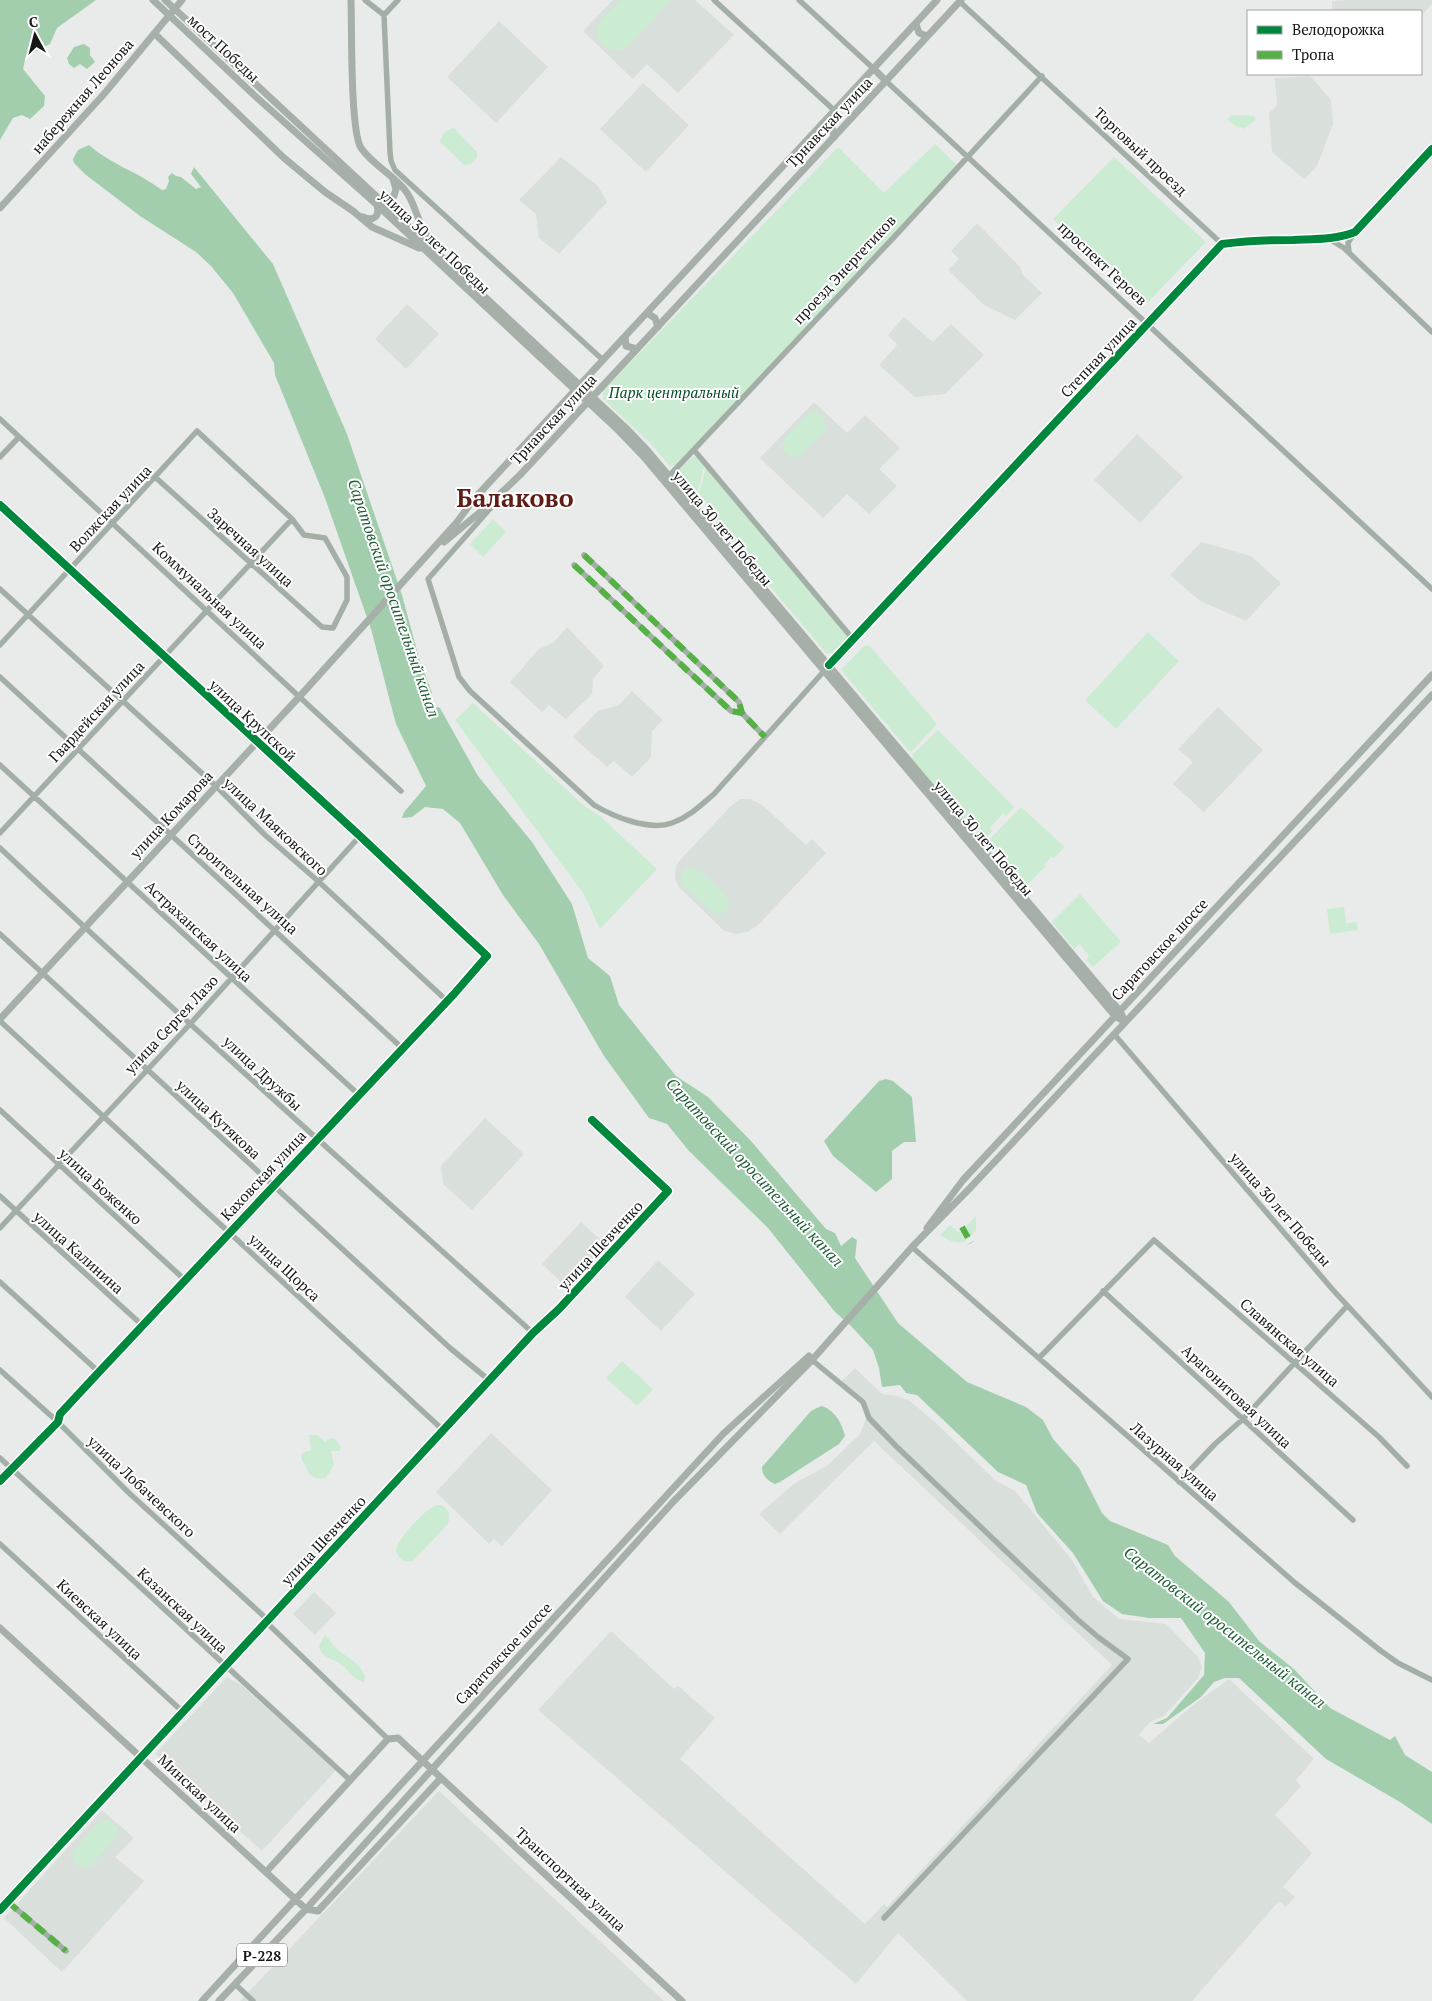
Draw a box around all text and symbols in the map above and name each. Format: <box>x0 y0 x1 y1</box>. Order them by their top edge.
north arrow <box>10 10 60 60</box>
street label: мост Победы <box>184 10 264 86</box>
legend <box>1247 10 1422 75</box>
text: С <box>28 12 39 32</box>
text: Велодорожка <box>1292 19 1385 39</box>
street label: набережная Леонова <box>27 34 138 158</box>
text: Тропа <box>1292 44 1335 64</box>
street label: Трнавская улица <box>782 72 877 172</box>
street label: Торговый проезд <box>1090 102 1192 200</box>
street label: улица 30 лет Победы <box>374 184 495 298</box>
street label: проезд Энергетиков <box>788 210 900 328</box>
street label: проспект Героев <box>1054 216 1152 310</box>
street label: Степная улица <box>1056 312 1141 402</box>
street label: Трнавская улица <box>506 369 601 469</box>
park label: Парк центральный <box>608 382 739 402</box>
street label: Волжская улица <box>65 460 156 556</box>
street label: улица 30 лет Победы <box>668 465 777 590</box>
water label: Саратовский оросительный канал <box>343 476 445 720</box>
district label: Балаково <box>456 481 574 514</box>
street label: Заречная улица <box>204 503 299 591</box>
street label: Коммунальная улица <box>149 537 272 653</box>
street label: Гвардейская улица <box>44 656 149 766</box>
street label: улица Крупской <box>204 674 301 766</box>
street label: улица Комарова <box>124 765 217 863</box>
street label: улица Маяковского <box>219 772 332 880</box>
street label: улица 30 лет Победы <box>929 775 1038 900</box>
street label: Строительная улица <box>183 828 303 938</box>
street label: Астраханская улица <box>141 876 257 986</box>
street label: Саратовское шоссе <box>1106 893 1212 1005</box>
street label: улица Сергея Лазо <box>119 970 222 1079</box>
street label: улица Дружбы <box>218 1030 307 1115</box>
water label: Саратовский оросительный канал <box>661 1073 849 1271</box>
street label: улица Кутякова <box>172 1074 266 1164</box>
street label: Каховская улица <box>216 1125 310 1224</box>
street label: улица Боженко <box>54 1143 147 1229</box>
street label: улица 30 лет Победы <box>1225 1147 1336 1270</box>
street label: улица Шевченко <box>553 1196 647 1295</box>
street label: улица Калинина <box>29 1206 129 1298</box>
street label: улица Щорса <box>244 1228 325 1306</box>
street label: Славянская улица <box>1236 1293 1344 1391</box>
street label: Арагонитовая улица <box>1178 1340 1297 1453</box>
street label: Лазурная улица <box>1126 1417 1223 1505</box>
street label: улица Лобачевского <box>83 1430 200 1541</box>
street label: улица Шевченко <box>276 1491 370 1590</box>
water label: Саратовский оросительный канал <box>1119 1541 1331 1713</box>
street label: Казанская улица <box>133 1563 233 1657</box>
street label: Киевская улица <box>53 1574 147 1664</box>
street label: Саратовское шоссе <box>450 1597 556 1709</box>
street label: Минская улица <box>154 1749 246 1837</box>
street label: Транспортная улица <box>512 1823 631 1936</box>
road number: Р-228 <box>237 1944 287 1966</box>

